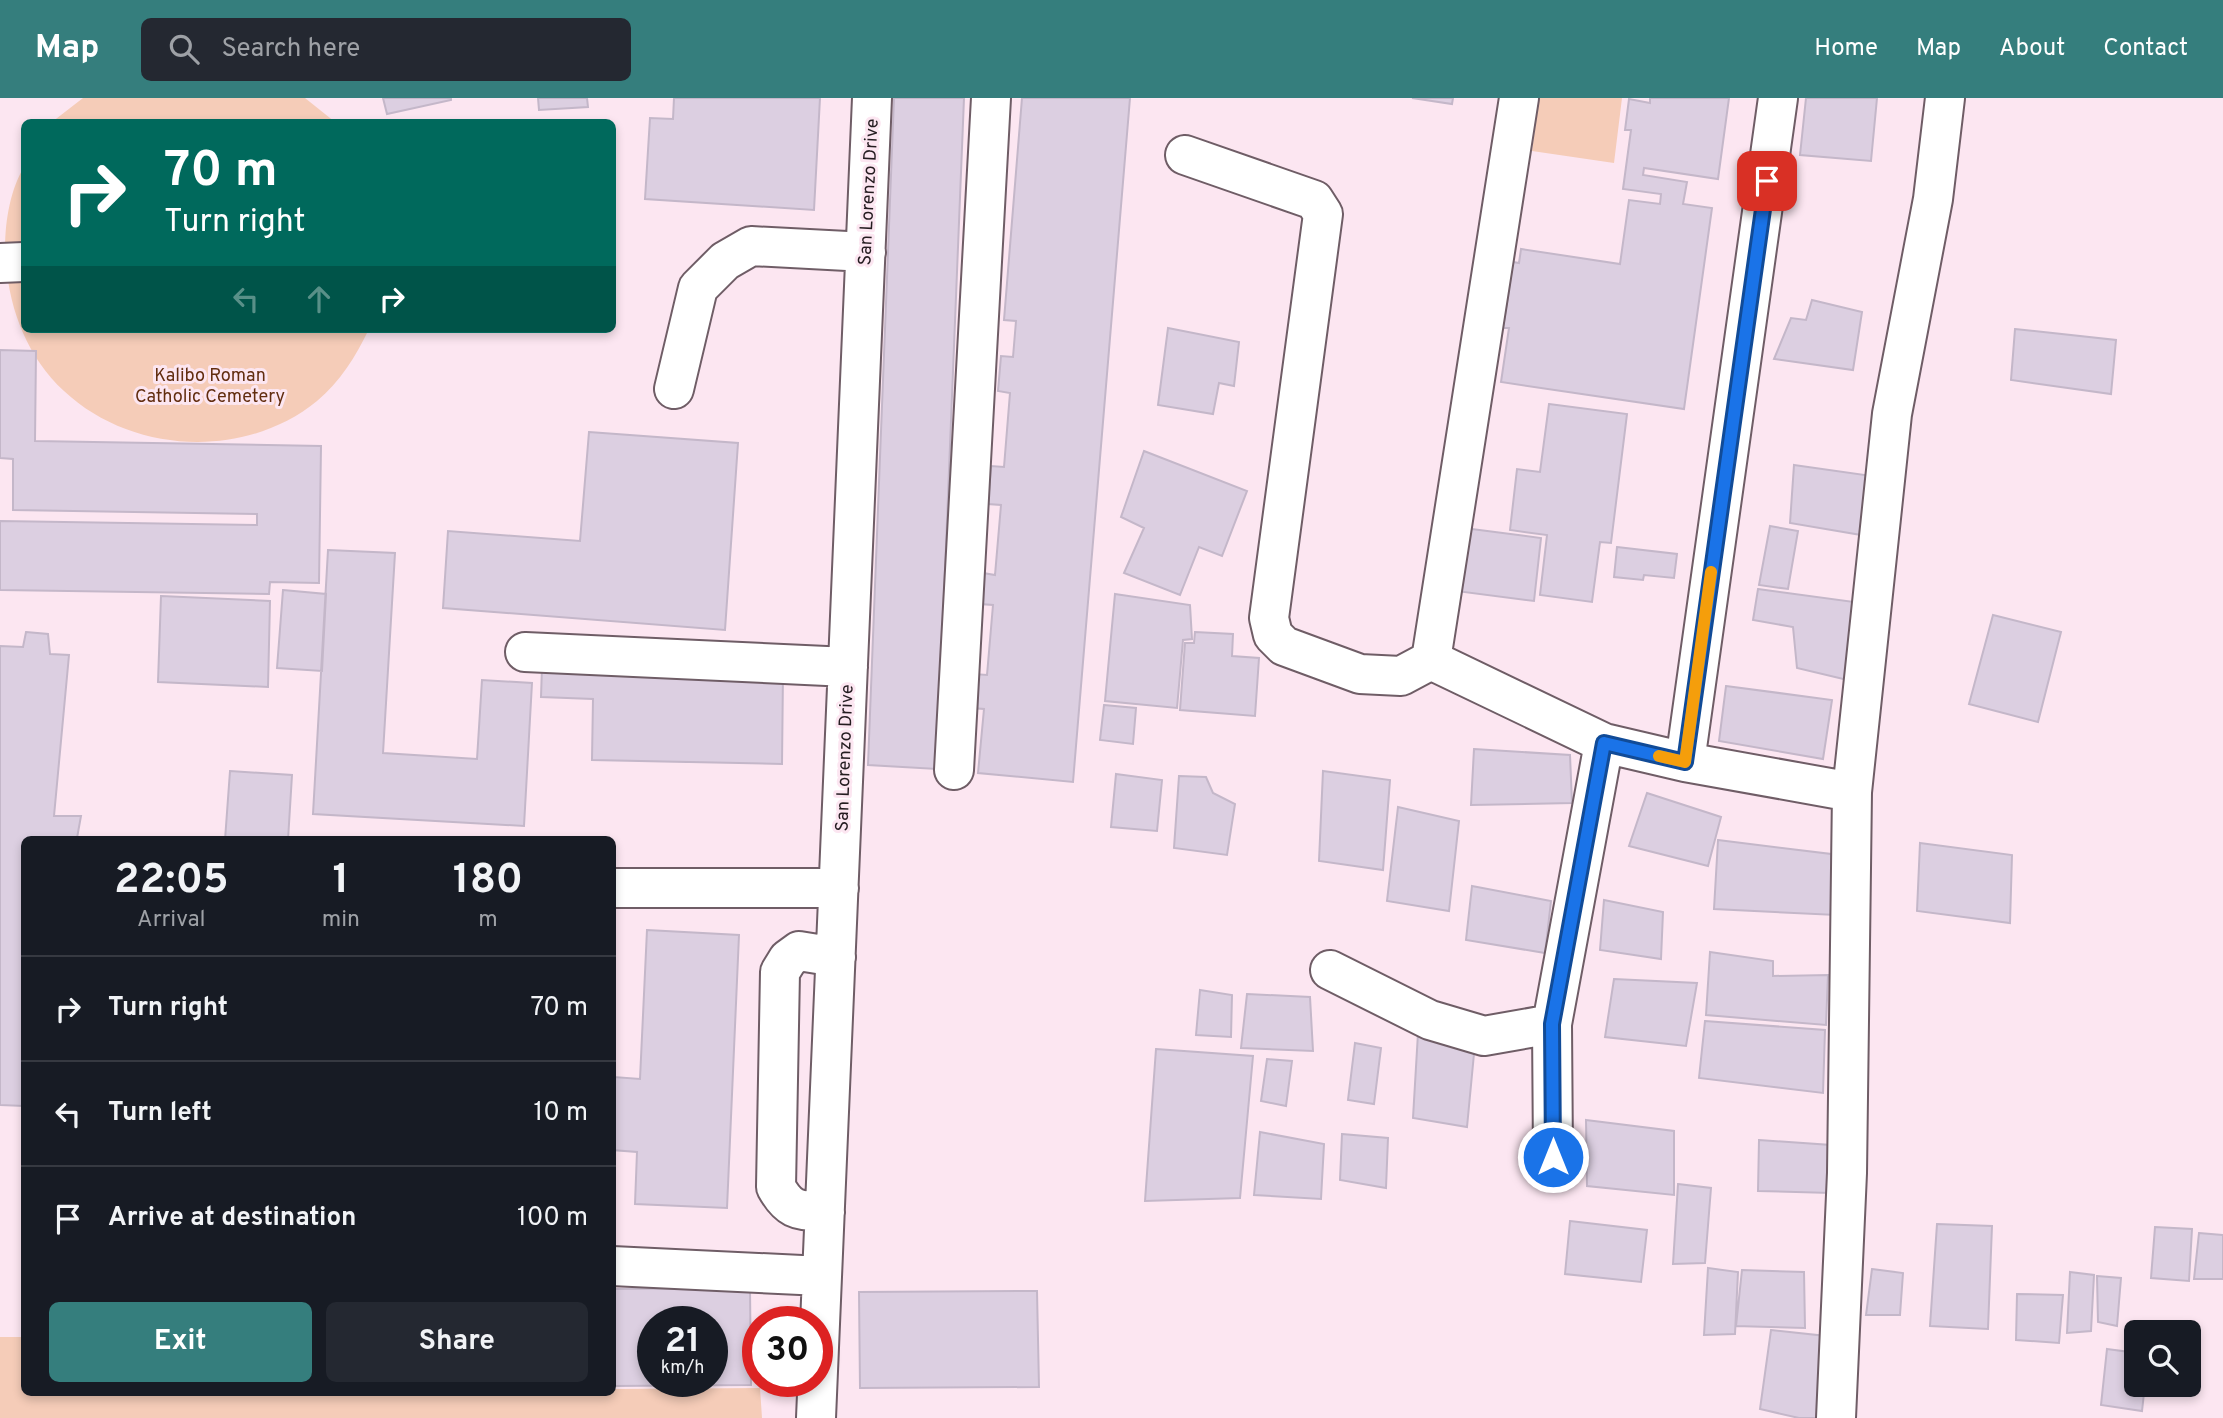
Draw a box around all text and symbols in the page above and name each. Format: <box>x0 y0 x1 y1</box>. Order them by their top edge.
search box <box>141 18 631 81</box>
text: Map <box>35 28 99 70</box>
icon: search <box>165 30 203 68</box>
text: Search here <box>221 33 360 66</box>
text: Home <box>1814 34 1878 64</box>
text: Map <box>1916 34 1961 64</box>
text: About <box>1999 34 2065 64</box>
text: Contact <box>2103 34 2188 64</box>
street label: San Lorenzo Drive <box>854 118 885 266</box>
text: 70 m <box>164 142 278 204</box>
icon: right <box>49 147 140 238</box>
pin <box>1737 151 1797 211</box>
icon: arrive <box>1748 162 1786 200</box>
text: Turn right <box>164 203 306 243</box>
icon: left <box>227 280 265 318</box>
icon: ahead <box>300 280 338 318</box>
icon: right <box>373 280 411 318</box>
park label: Kalibo Roman Catholic Cemetery <box>135 365 285 409</box>
street label: San Lorenzo Drive <box>831 684 860 832</box>
text: 22:05 <box>114 855 229 908</box>
text: 1 <box>332 855 349 908</box>
text: 180 <box>453 855 523 908</box>
text: Arrival <box>137 906 206 935</box>
text: min <box>322 906 360 935</box>
text: m <box>478 906 498 935</box>
icon: right <box>49 990 87 1028</box>
text: Turn right <box>108 992 228 1025</box>
text: 70 m <box>530 992 588 1025</box>
icon: left <box>49 1095 87 1133</box>
text: Turn left <box>108 1097 212 1130</box>
text: 10 m <box>533 1097 588 1130</box>
position arrow <box>1516 1120 1590 1194</box>
icon: arrive <box>49 1200 87 1238</box>
text: Arrive at destination <box>108 1202 356 1235</box>
text: 100 m <box>517 1202 588 1235</box>
button: Exit <box>49 1302 312 1382</box>
button: Share <box>326 1302 588 1382</box>
speed limit sign: 30 <box>742 1306 833 1397</box>
text: 21 <box>665 1320 700 1364</box>
map controls <box>2124 1320 2201 1397</box>
button: search <box>2124 1320 2201 1397</box>
text: km/h <box>661 1357 704 1380</box>

